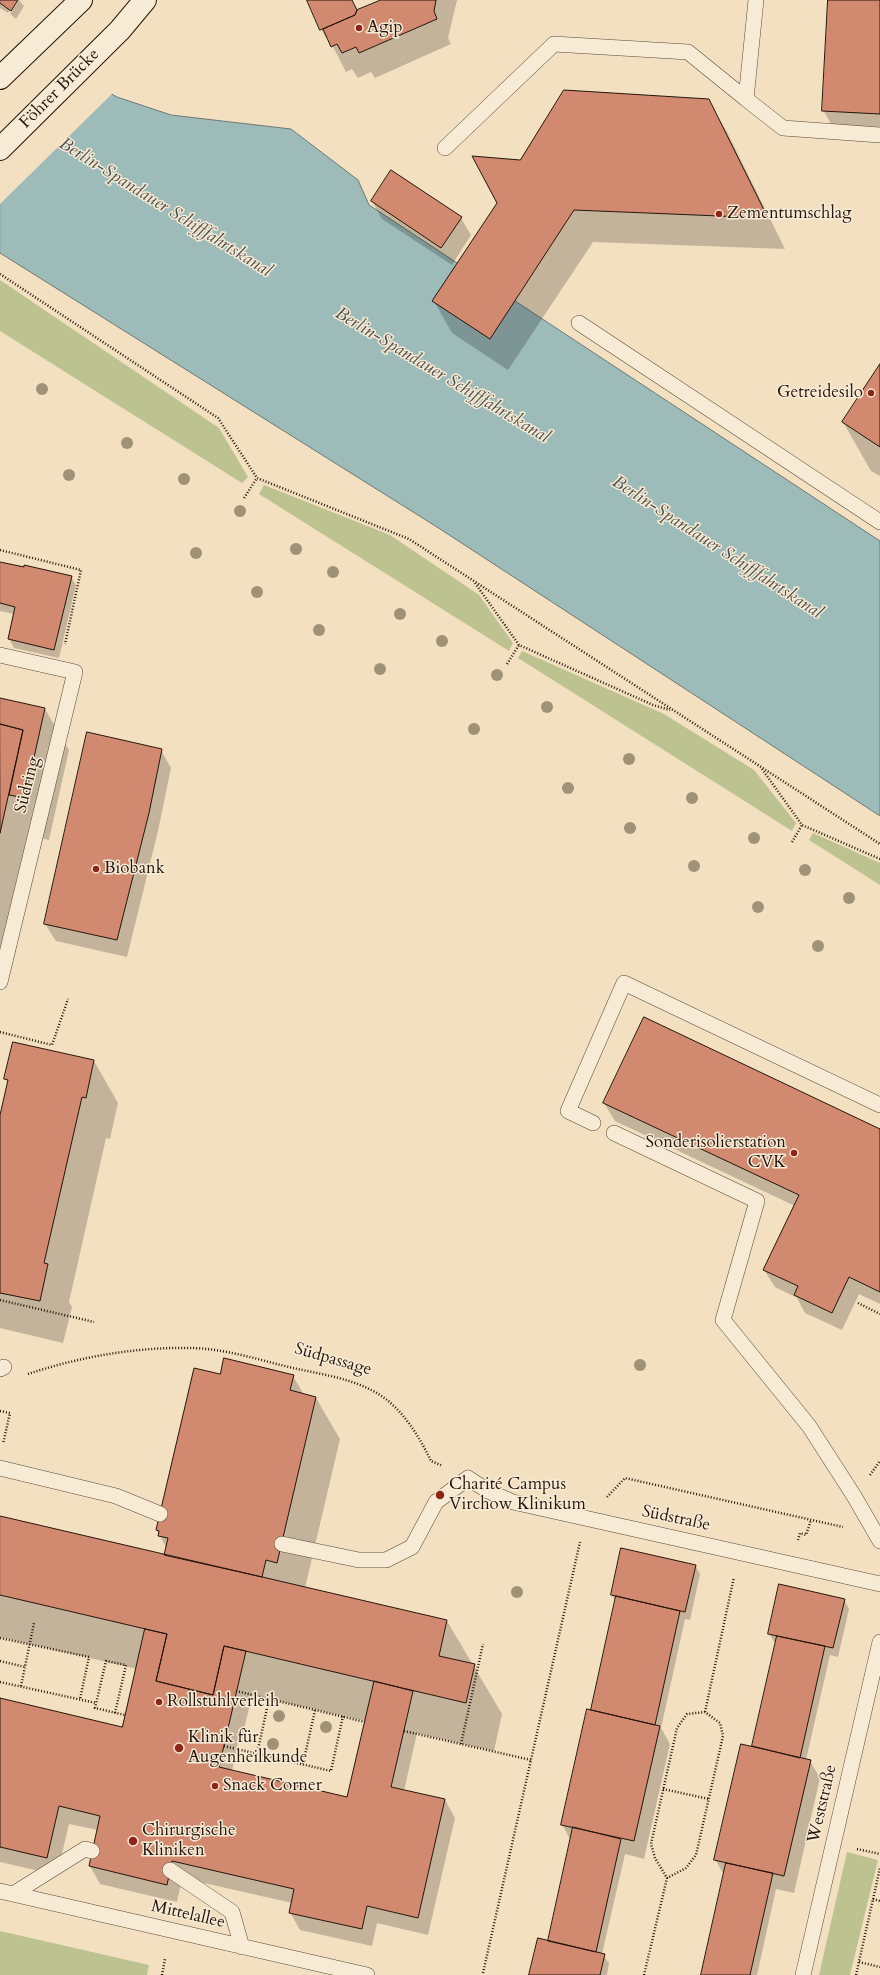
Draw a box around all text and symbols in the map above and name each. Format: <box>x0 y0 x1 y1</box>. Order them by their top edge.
place label: Agip <box>367 18 402 38</box>
marker: Agip <box>354 23 364 33</box>
street label: Föhrer Brücke <box>16 45 104 133</box>
water label: Berlin-Spandauer Schifffahrtskanal <box>55 134 275 282</box>
place label: Zementumschlag <box>727 204 852 224</box>
marker: Zementumschlag <box>714 209 724 219</box>
water label: Berlin-Spandauer Schifffahrtskanal <box>331 303 553 449</box>
place label: Getreidesilo <box>777 383 863 403</box>
marker: Getreidesilo <box>866 388 876 398</box>
water label: Berlin-Spandauer Schifffahrtskanal <box>608 472 826 624</box>
street label: Südring <box>11 755 45 815</box>
place label: Biobank <box>104 859 165 879</box>
marker: Biobank <box>91 864 101 874</box>
place label: Sonderisolierstation CVK <box>646 1133 786 1173</box>
marker: Sonderisolierstation CVK <box>789 1148 799 1158</box>
street label: Südpassage <box>292 1339 374 1381</box>
place label: Charité Campus Virchow Klinikum <box>449 1475 586 1515</box>
marker: Charité Campus Virchow Klinikum <box>434 1489 446 1501</box>
street label: Südstraße <box>640 1502 712 1536</box>
place label: Rollstuhlverleih <box>167 1692 279 1712</box>
marker: Rollstuhlverleih <box>154 1697 164 1707</box>
place label: Klinik für Augenheilkunde <box>188 1728 307 1768</box>
marker: Klinik für Augenheilkunde <box>173 1742 185 1754</box>
street label: Weststraße <box>804 1763 842 1845</box>
place label: Snack Corner <box>223 1776 322 1796</box>
marker: Snack Corner <box>210 1781 220 1791</box>
place label: Chirurgische Kliniken <box>142 1821 236 1861</box>
marker: Chirurgische Kliniken <box>127 1835 139 1847</box>
street label: Mittelallee <box>149 1897 227 1933</box>

